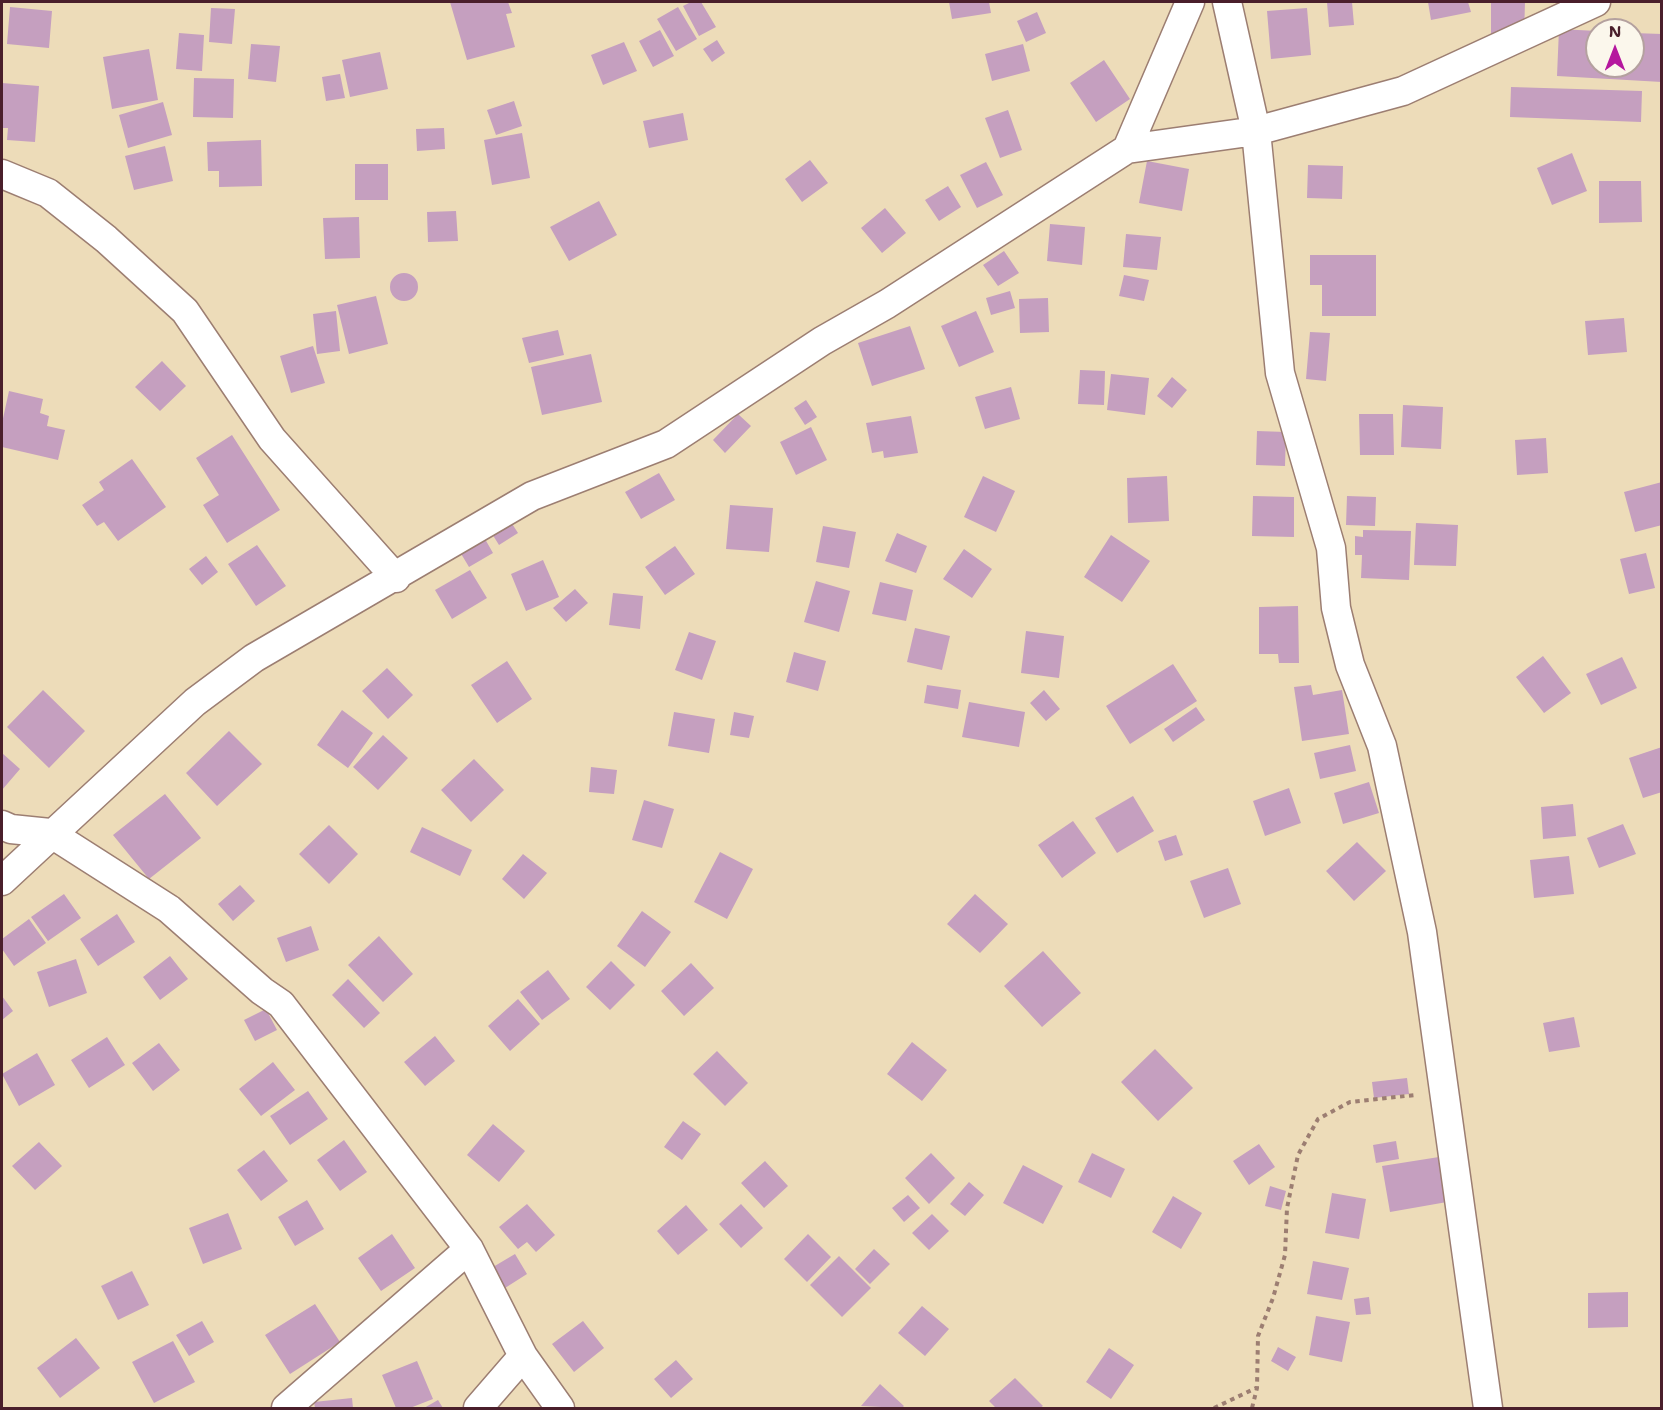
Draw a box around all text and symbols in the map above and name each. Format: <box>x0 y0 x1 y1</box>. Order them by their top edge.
north arrow <box>1585 18 1645 78</box>
text: N <box>1609 21 1621 42</box>

